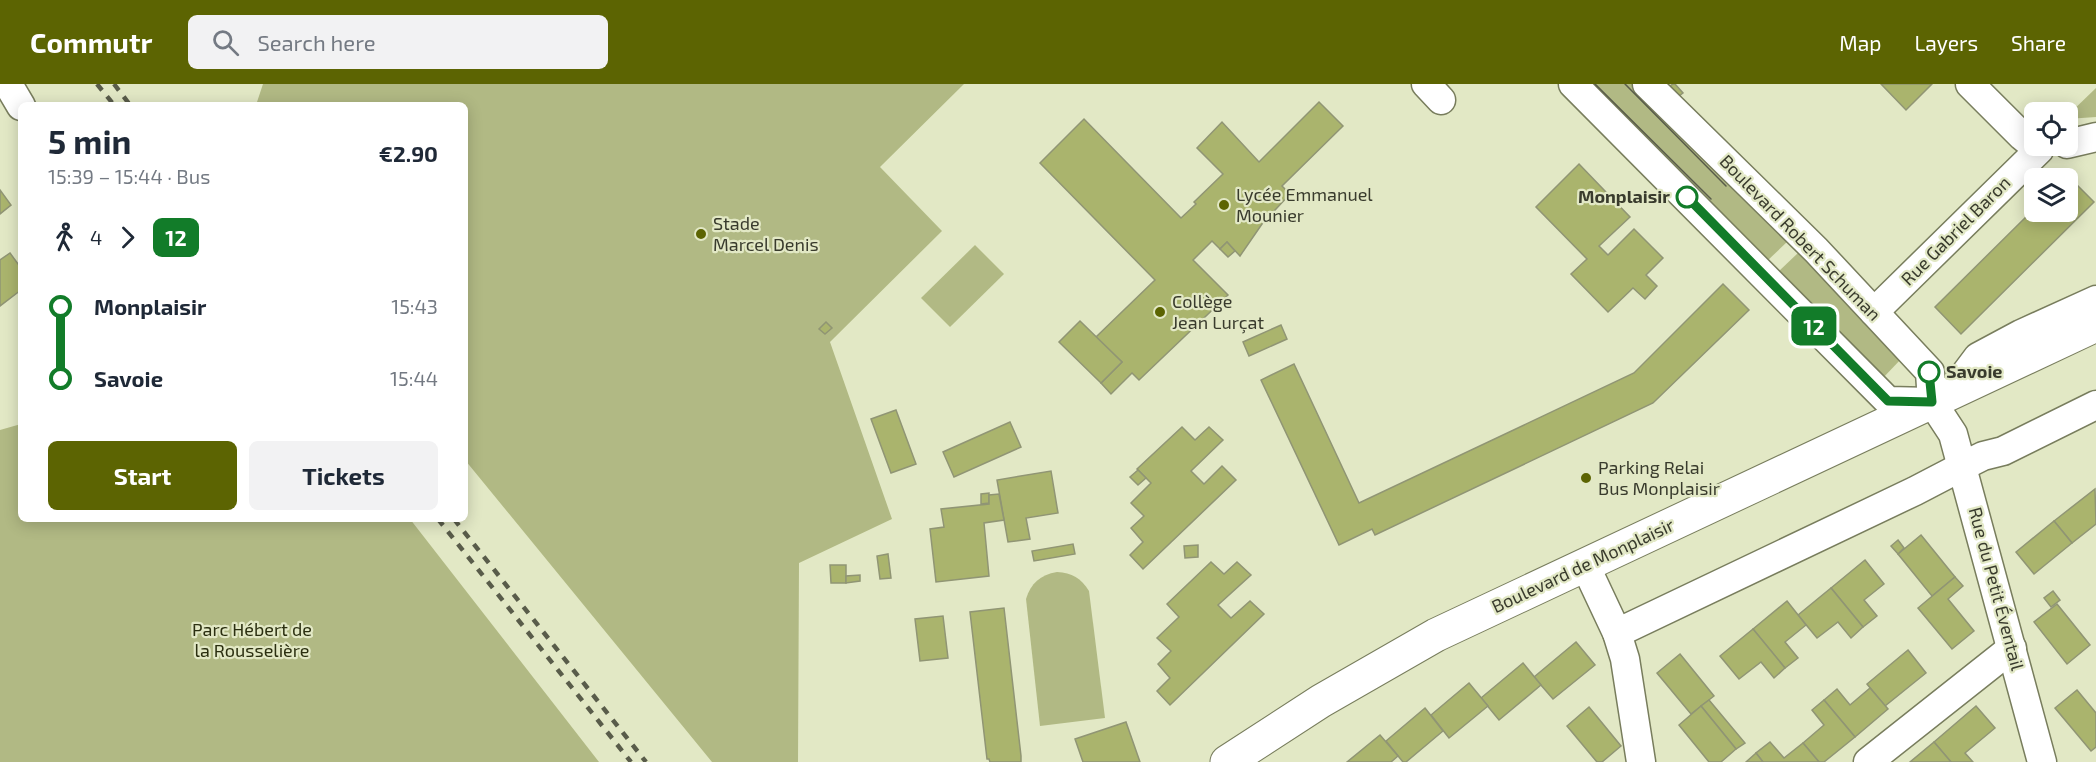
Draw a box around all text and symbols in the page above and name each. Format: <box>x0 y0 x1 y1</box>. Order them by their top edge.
search box <box>188 15 608 69</box>
text: Commutr <box>30 25 152 59</box>
icon: search <box>209 26 242 59</box>
text: Search here <box>257 29 376 55</box>
text: Map <box>1839 30 1881 55</box>
text: Layers <box>1914 30 1978 55</box>
text: Share <box>2011 30 2066 55</box>
map controls <box>2024 102 2078 222</box>
button: locate <box>2024 102 2078 156</box>
text: 5 min <box>48 121 131 161</box>
text: €2.90 <box>379 140 438 166</box>
street label: Boulevard Robert Schuman <box>1716 150 1886 325</box>
text: 15:39 – 15:44 · Bus <box>48 164 210 188</box>
button: layers <box>2024 168 2078 222</box>
street label: Rue Gabriel Baron <box>1896 171 2015 290</box>
place label: Lycée Emmanuel Mounier <box>1236 183 1373 226</box>
place label: Monplaisir <box>1578 185 1670 207</box>
marker: Monplaisir <box>1676 186 1698 208</box>
marker: Lycée Emmanuel Mounier <box>1217 198 1231 212</box>
place label: Stade Marcel Denis <box>713 212 819 255</box>
icon: walk <box>48 221 81 254</box>
icon: forward <box>111 221 144 254</box>
text: 4 <box>90 225 102 249</box>
text: 12 <box>165 225 187 250</box>
marker: Stade Marcel Denis <box>694 227 708 241</box>
place label: Collège Jean Lurçat <box>1172 290 1264 334</box>
text: Monplaisir <box>94 293 207 319</box>
text: 15:43 <box>391 294 438 318</box>
marker: Collège Jean Lurçat <box>1153 305 1167 319</box>
line badge: 12 <box>1787 306 1841 346</box>
text: 12 <box>1803 314 1825 339</box>
place label: Savoie <box>1946 360 2003 382</box>
marker: Savoie <box>1918 361 1940 383</box>
text: Savoie <box>94 365 163 391</box>
text: 15:44 <box>390 366 438 390</box>
button: Start <box>48 441 237 510</box>
button: Tickets <box>249 441 438 510</box>
place label: Parking Relai Bus Monplaisir <box>1598 456 1720 499</box>
marker: Parking Relai Bus Monplaisir <box>1579 471 1593 485</box>
street label: Rue du Petit Éventail <box>1965 505 2030 673</box>
street label: Boulevard de Monplaisir <box>1488 513 1677 617</box>
park label: Parc Hébert de la Rousselière <box>192 618 312 661</box>

